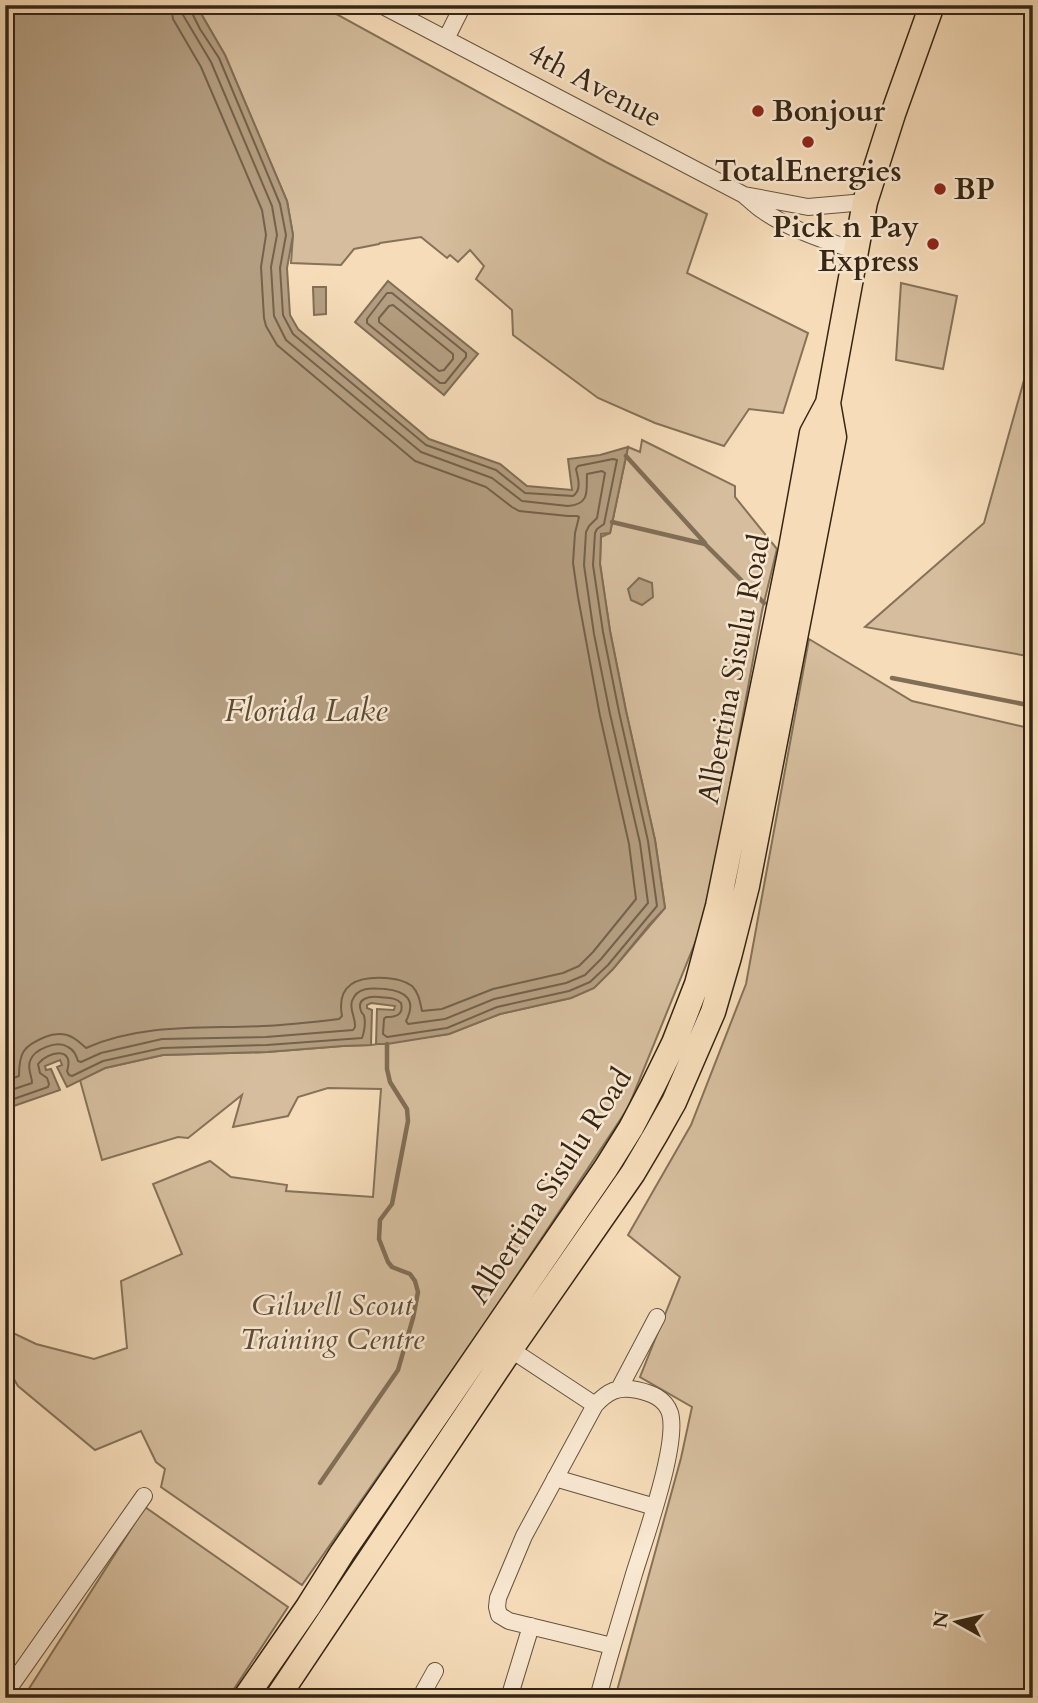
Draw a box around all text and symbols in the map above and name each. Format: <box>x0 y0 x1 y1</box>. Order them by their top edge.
street label: 4th Avenue <box>521 32 669 138</box>
place label: Bonjour <box>772 91 886 132</box>
marker: Bonjour <box>750 103 766 119</box>
marker: TotalEnergies <box>800 134 816 150</box>
place label: TotalEnergies <box>714 151 902 192</box>
place label: BP <box>954 169 995 210</box>
marker: BP <box>932 181 948 197</box>
place label: Pick n Pay Express <box>772 207 919 282</box>
marker: Pick n Pay Express <box>925 236 941 252</box>
street label: Albertina Sisulu Road <box>688 531 780 807</box>
water label: Florida Lake <box>225 689 388 733</box>
street label: Albertina Sisulu Road <box>458 1060 642 1312</box>
park label: Gilwell Scout Training Centre <box>240 1285 425 1360</box>
north arrow <box>922 1588 992 1658</box>
text: N <box>927 1609 955 1630</box>

